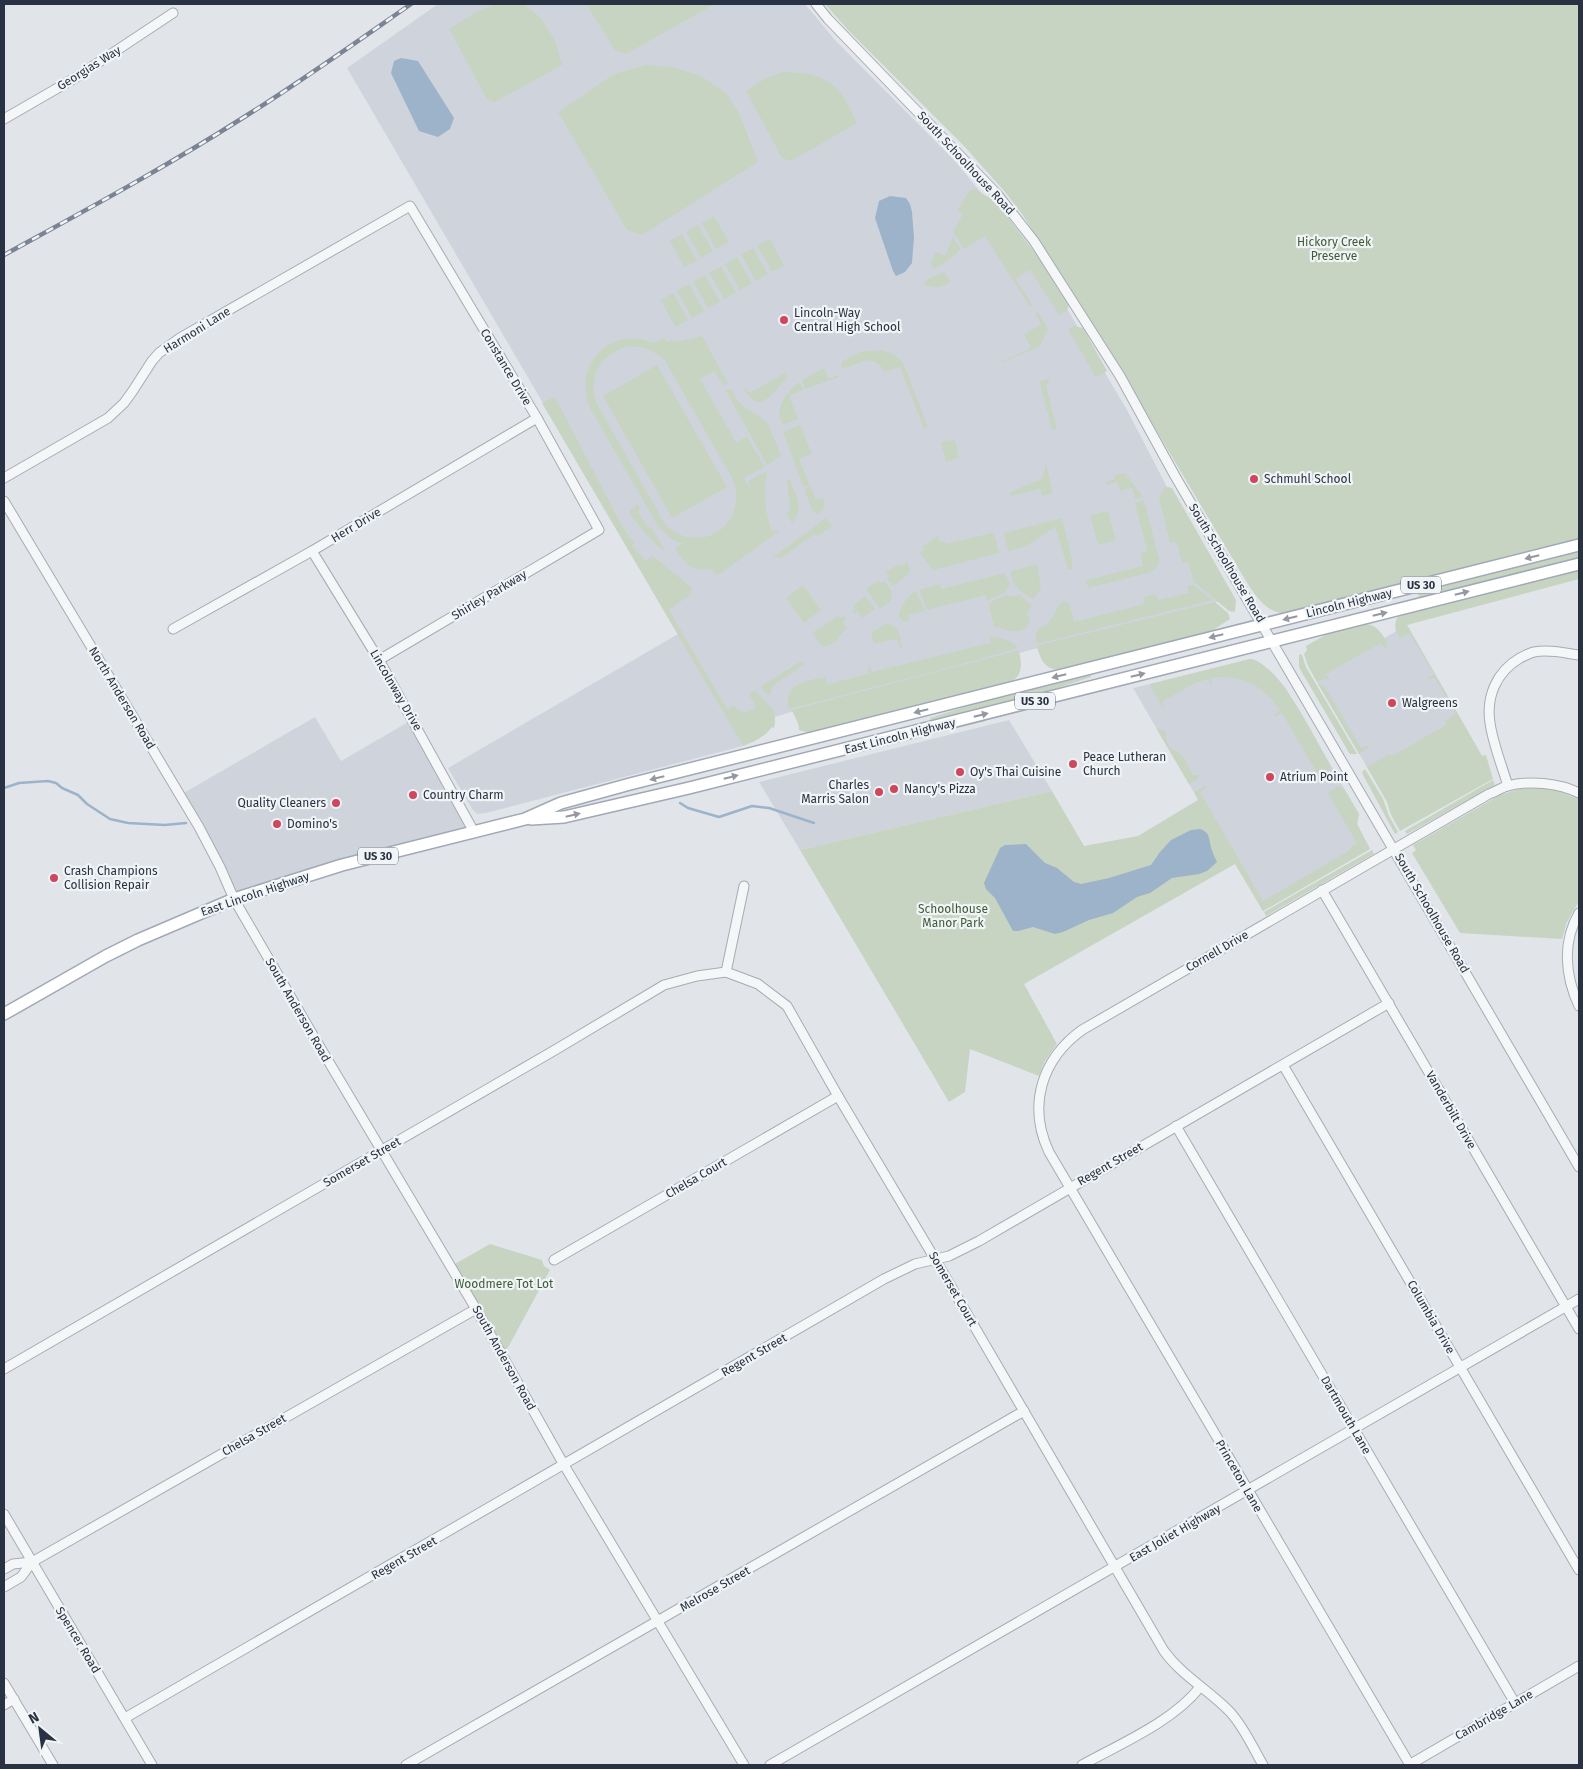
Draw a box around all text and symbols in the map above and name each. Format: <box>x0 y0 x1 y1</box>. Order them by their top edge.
street label: Georgias Way <box>55 43 123 93</box>
street label: South Schoolhouse Road <box>915 109 1017 217</box>
park label: Hickory Creek Preserve <box>1297 235 1372 263</box>
street label: Harmoni Lane <box>161 304 233 356</box>
place label: Lincoln-Way Central High School <box>794 306 901 334</box>
marker: Lincoln-Way Central High School <box>778 314 790 326</box>
street label: Constance Drive <box>478 326 534 408</box>
place label: Schmuhl School <box>1264 472 1352 486</box>
marker: Schmuhl School <box>1248 473 1260 485</box>
street label: South Schoolhouse Road <box>1186 501 1268 625</box>
street label: Herr Drive <box>329 505 383 545</box>
one-way arrow <box>1524 553 1539 561</box>
street label: Shirley Parkway <box>449 567 529 623</box>
road number: US 30 <box>1401 576 1441 594</box>
street label: Lincoln Highway <box>1305 586 1394 620</box>
one-way arrow <box>1455 589 1470 597</box>
one-way arrow <box>1372 610 1387 618</box>
one-way arrow <box>1282 614 1297 622</box>
one-way arrow <box>1209 632 1224 640</box>
street label: North Anderson Road <box>86 644 158 752</box>
street label: Lincolnway Drive <box>367 647 425 733</box>
one-way arrow <box>1131 671 1146 679</box>
one-way arrow <box>1051 672 1066 680</box>
road number: US 30 <box>1015 692 1055 709</box>
place label: Walgreens <box>1402 696 1458 710</box>
marker: Walgreens <box>1386 697 1398 709</box>
one-way arrow <box>914 707 929 715</box>
one-way arrow <box>973 711 988 719</box>
street label: East Lincoln Highway <box>843 715 957 757</box>
place label: Peace Lutheran Church <box>1083 750 1166 778</box>
marker: Peace Lutheran Church <box>1067 758 1079 770</box>
place label: Oy's Thai Cuisine <box>970 765 1061 779</box>
marker: Oy's Thai Cuisine <box>954 766 966 778</box>
place label: Atrium Point <box>1280 770 1349 784</box>
marker: Atrium Point <box>1264 771 1276 783</box>
one-way arrow <box>724 773 739 781</box>
one-way arrow <box>649 774 664 782</box>
place label: Charles Marris Salon <box>801 778 869 806</box>
place label: Nancy's Pizza <box>904 782 976 796</box>
marker: Nancy's Pizza <box>888 783 900 795</box>
marker: Charles Marris Salon <box>873 786 885 798</box>
place label: Country Charm <box>423 788 504 802</box>
marker: Country Charm <box>407 789 419 801</box>
place label: Quality Cleaners <box>237 796 326 810</box>
marker: Quality Cleaners <box>330 797 342 809</box>
one-way arrow <box>566 811 581 819</box>
place label: Domino's <box>287 817 338 831</box>
marker: Domino's <box>271 818 283 830</box>
road number: US 30 <box>358 848 398 864</box>
street label: South Schoolhouse Road <box>1392 851 1472 975</box>
place label: Crash Champions Collision Repair <box>64 864 158 892</box>
street label: East Lincoln Highway <box>199 869 311 919</box>
marker: Crash Champions Collision Repair <box>48 872 60 884</box>
park label: Schoolhouse Manor Park <box>918 902 988 930</box>
street label: Cornell Drive <box>1183 927 1251 975</box>
street label: South Anderson Road <box>263 956 333 1064</box>
street label: Vanderbilt Drive <box>1423 1068 1479 1152</box>
street label: Somerset Street <box>321 1134 404 1190</box>
street label: Regent Street <box>1075 1139 1146 1188</box>
street label: Chelsa Court <box>663 1155 730 1201</box>
street label: Somerset Court <box>926 1249 980 1329</box>
park label: Woodmere Tot Lot <box>455 1277 554 1291</box>
street label: Columbia Drive <box>1404 1278 1458 1356</box>
street label: South Anderson Road <box>469 1303 539 1413</box>
street label: Regent Street <box>719 1330 790 1379</box>
street label: Dartmouth Lane <box>1318 1373 1374 1457</box>
street label: Chelsa Street <box>220 1411 289 1459</box>
street label: Princeton Lane <box>1213 1437 1265 1515</box>
street label: East Joliet Highway <box>1127 1501 1223 1565</box>
street label: Regent Street <box>369 1533 440 1582</box>
street label: Melrose Street <box>677 1563 753 1615</box>
street label: Spencer Road <box>53 1604 103 1676</box>
street label: Cambridge Lane <box>1453 1687 1535 1743</box>
north arrow <box>15 1704 65 1754</box>
text: N <box>26 1708 42 1728</box>

